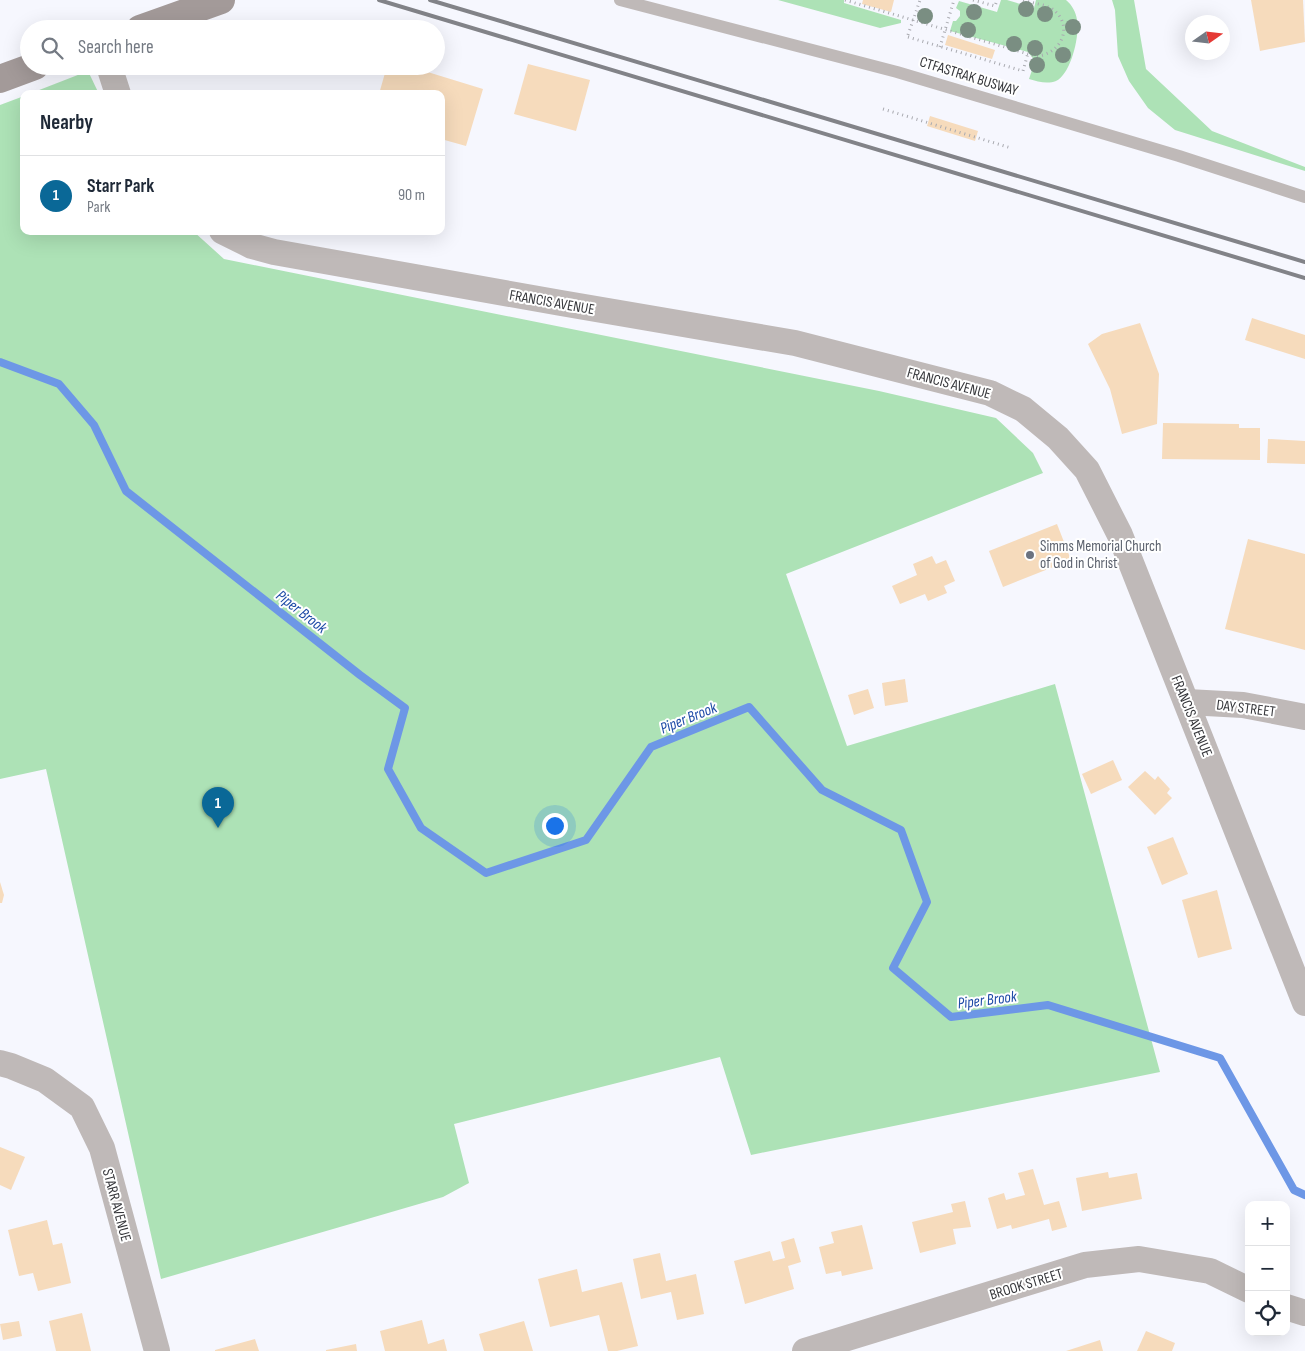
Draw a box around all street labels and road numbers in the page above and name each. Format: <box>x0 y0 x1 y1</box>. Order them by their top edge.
street label: CTFASTRAK BUSWAY <box>917 52 1021 101</box>
street label: FRANCIS AVENUE <box>508 286 596 319</box>
street label: FRANCIS AVENUE <box>905 363 993 404</box>
street label: FRANCIS AVENUE <box>1167 673 1216 760</box>
street label: DAY STREET <box>1215 695 1277 722</box>
street label: STARR AVENUE <box>98 1167 135 1244</box>
street label: BROOK STREET <box>987 1264 1065 1305</box>

